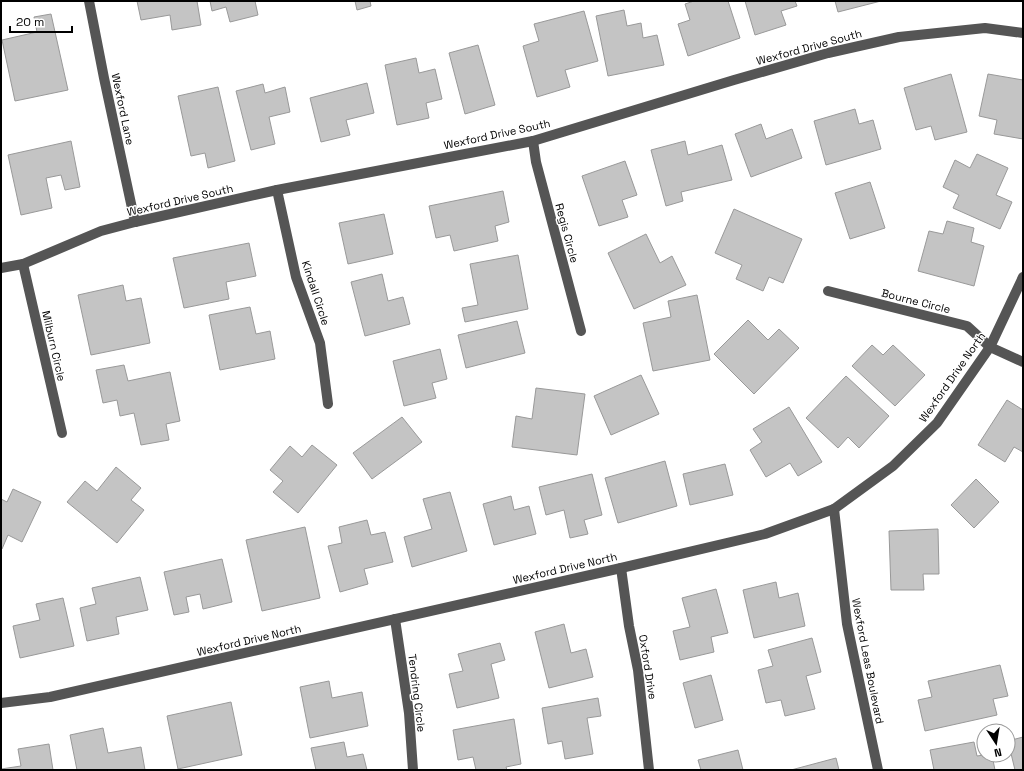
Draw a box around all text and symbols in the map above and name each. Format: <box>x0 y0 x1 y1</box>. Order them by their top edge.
scale bar <box>10 8 72 34</box>
text: 20 m <box>16 14 44 30</box>
street label: Wexford Drive South <box>755 26 863 68</box>
street label: Wexford Lane <box>109 72 137 146</box>
street label: Wexford Drive South <box>442 116 552 152</box>
street label: Wexford Drive South <box>125 181 235 219</box>
street label: Regis Circle <box>552 202 582 264</box>
street label: Kindall Circle <box>299 259 333 327</box>
street label: Bourne Circle <box>880 286 952 316</box>
street label: Milburn Circle <box>39 309 69 383</box>
street label: Wexford Drive North <box>916 329 988 425</box>
street label: Wexford Drive North <box>511 549 619 587</box>
street label: Wexford Leas Boulevard <box>849 597 887 725</box>
street label: Wexford Drive North <box>195 621 303 659</box>
street label: Oxford Drive <box>636 634 660 700</box>
street label: Tendring Circle <box>405 653 429 733</box>
north arrow <box>976 723 1016 763</box>
text: N <box>993 745 1003 760</box>

